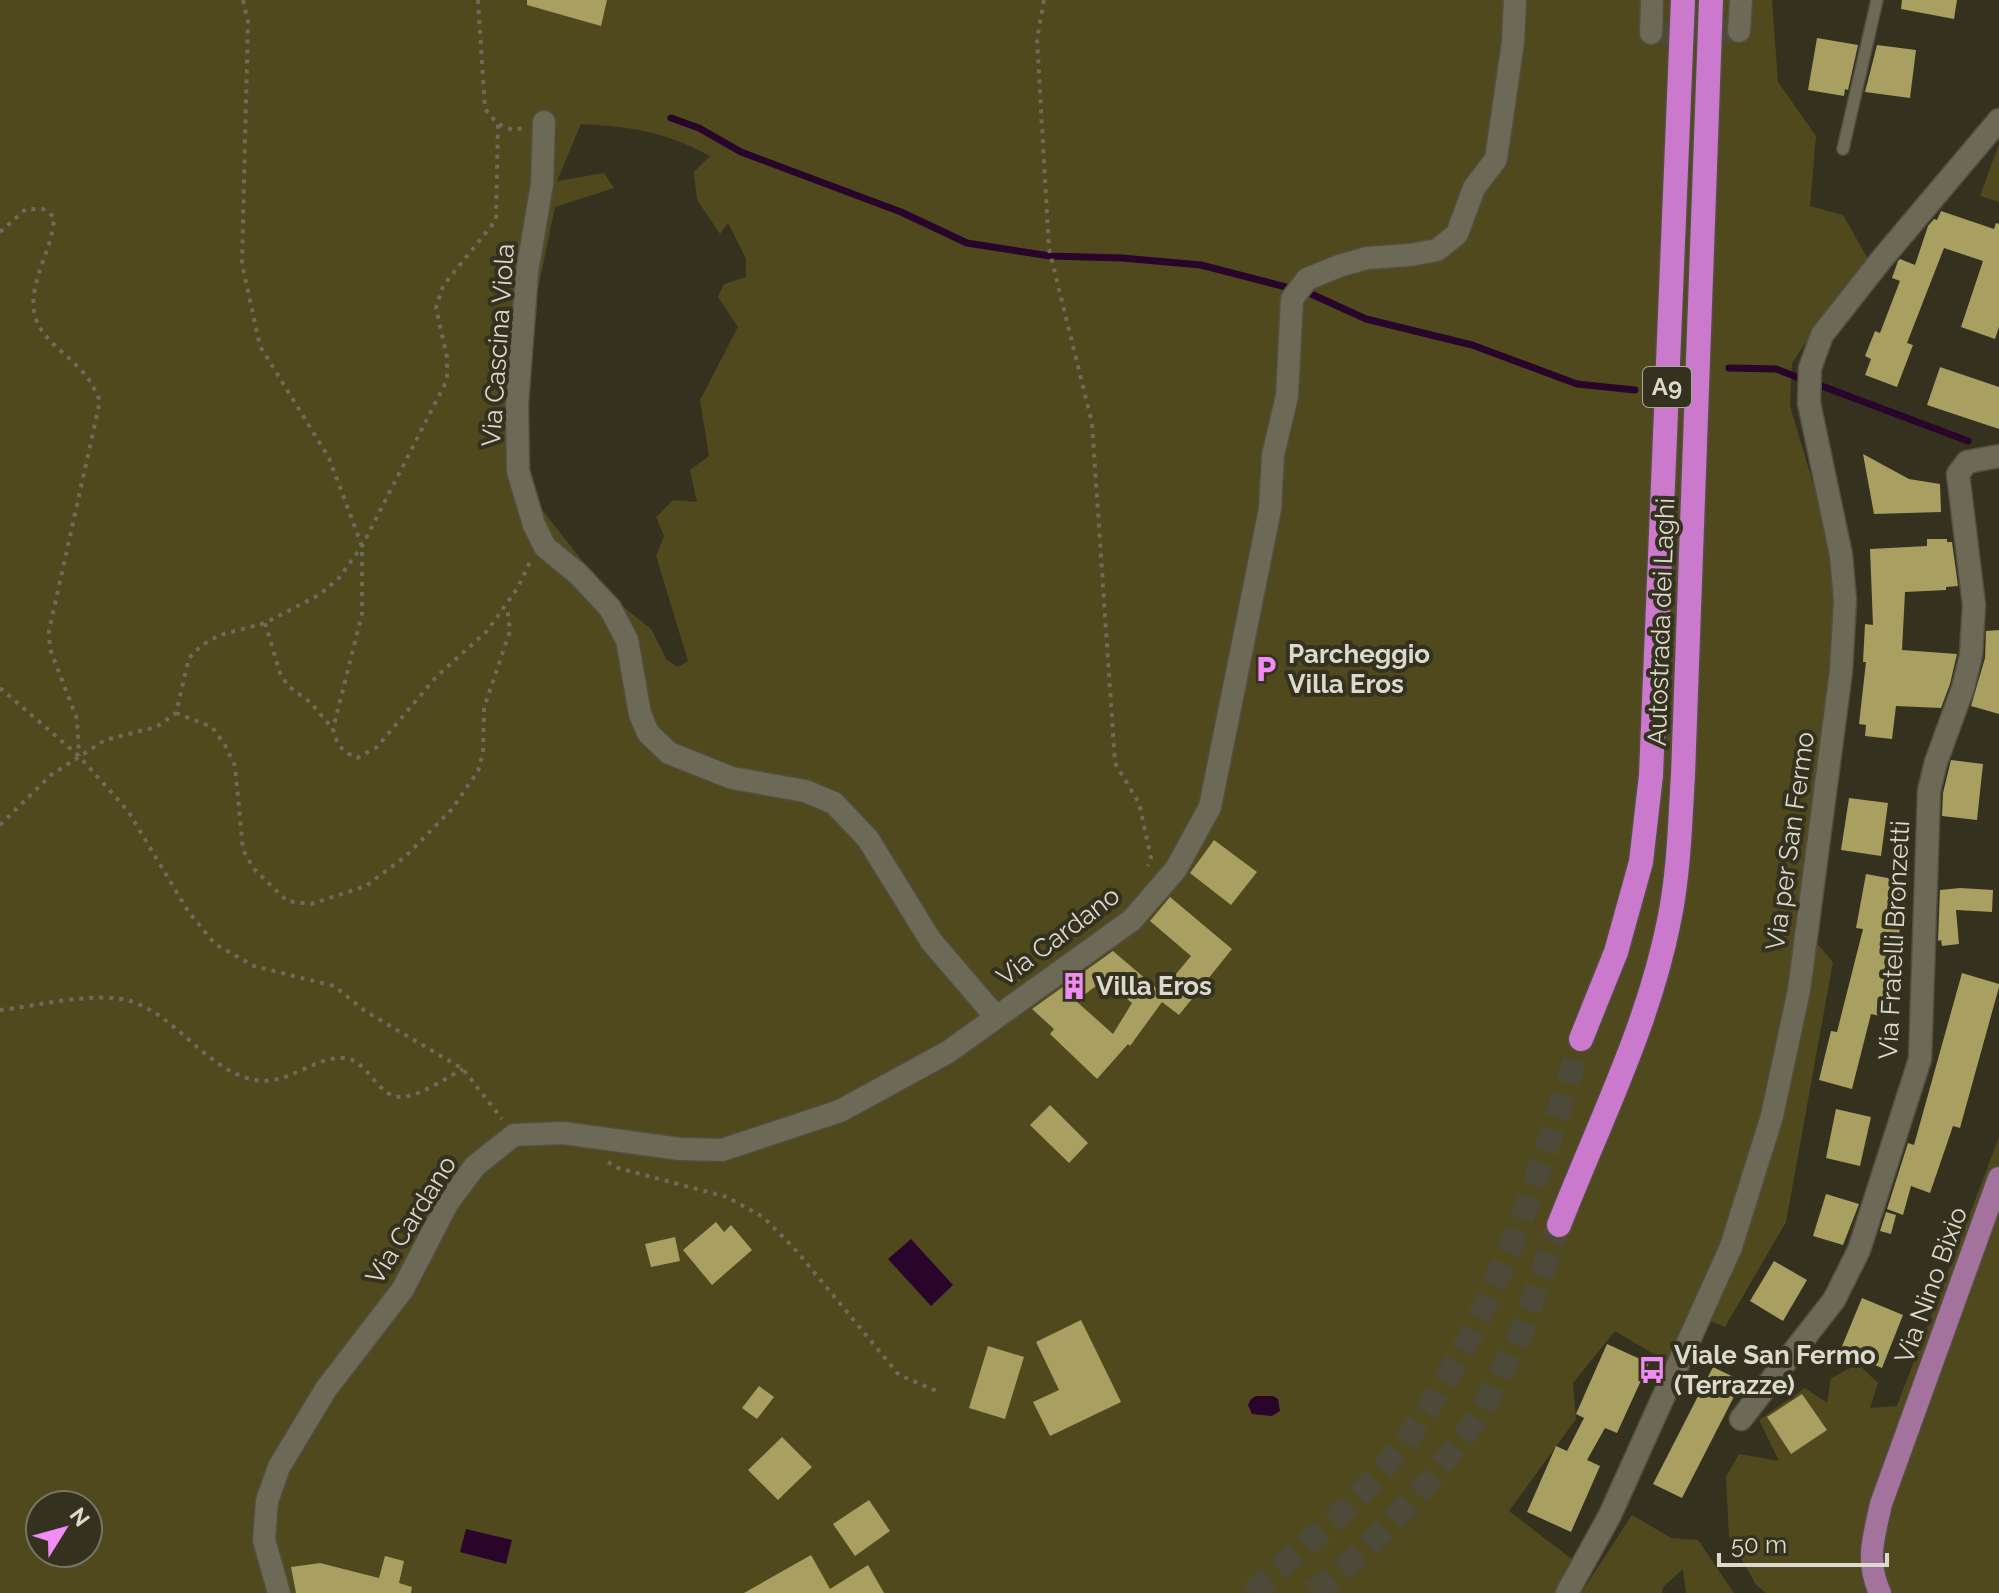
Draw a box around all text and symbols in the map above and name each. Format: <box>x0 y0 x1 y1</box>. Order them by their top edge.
street label: Via Cascina Viola <box>476 242 520 448</box>
road number: A9 <box>1643 367 1691 407</box>
street label: Autostrada dei Laghi <box>1642 497 1680 747</box>
place label: Parcheggio Villa Eros <box>1288 639 1430 699</box>
parking icon: Parcheggio Villa Eros <box>1251 654 1281 684</box>
street label: Via per San Fermo <box>1760 730 1820 952</box>
street label: Via Fratelli Bronzetti <box>1873 820 1915 1060</box>
street label: Via Cardano <box>991 880 1125 992</box>
building icon: Villa Eros <box>1059 971 1089 1001</box>
place label: Villa Eros <box>1096 971 1212 1001</box>
street label: Via Cardano <box>360 1150 462 1290</box>
street label: Via Nino Bixio <box>1889 1203 1973 1367</box>
place label: Viale San Fermo (Terrazze) <box>1674 1340 1876 1400</box>
bus stop icon: Viale San Fermo (Terrazze) <box>1637 1355 1667 1385</box>
north arrow <box>24 1489 104 1569</box>
text: N <box>65 1502 95 1531</box>
scale bar <box>1719 1517 1887 1567</box>
text: 50 m <box>1731 1530 1787 1559</box>

